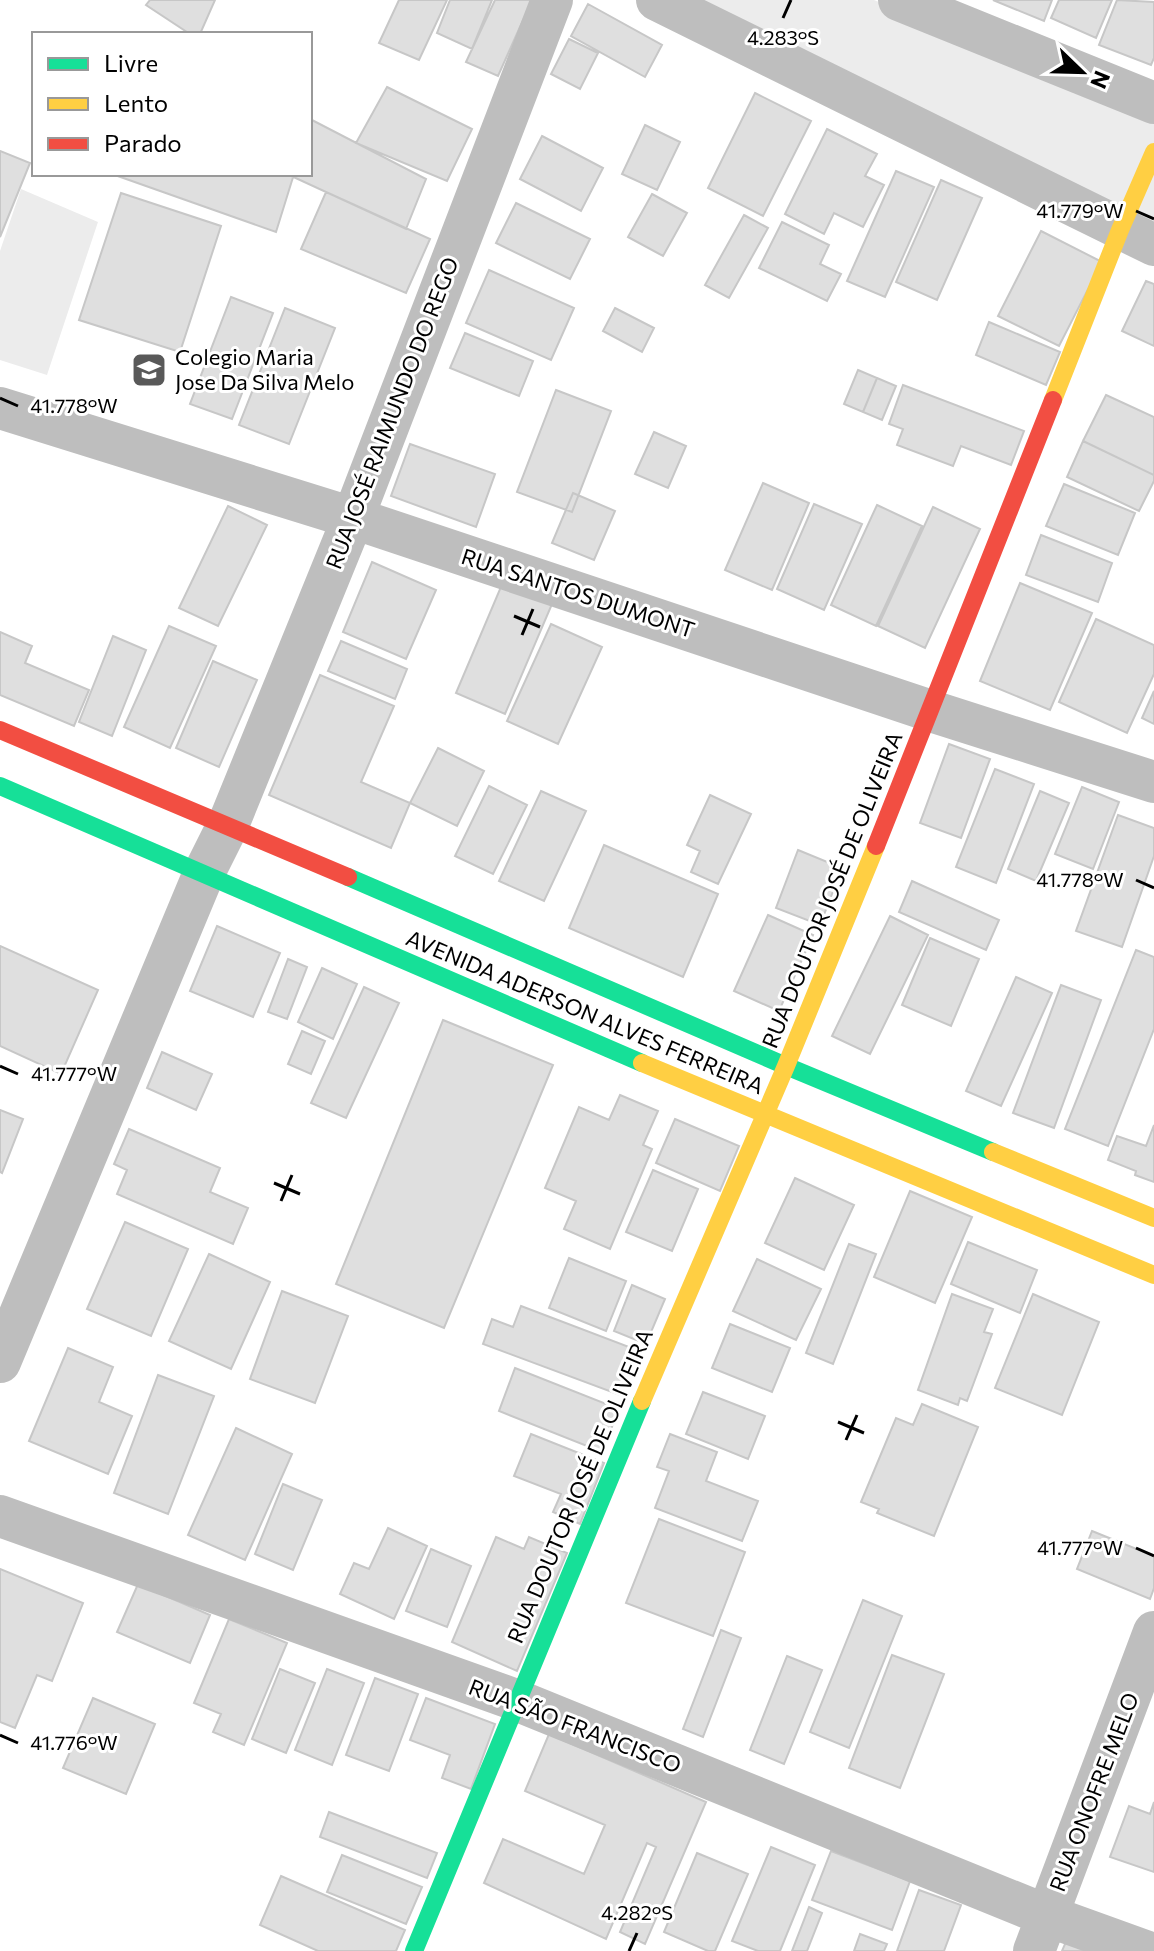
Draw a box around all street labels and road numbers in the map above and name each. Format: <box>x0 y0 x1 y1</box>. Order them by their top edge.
street label: RUA JOSÉ RAIMUNDO DO REGO <box>319 253 464 573</box>
street label: RUA SANTOS DUMONT <box>458 542 698 643</box>
street label: RUA DOUTOR JOSÉ DE OLIVEIRA <box>756 728 907 1052</box>
street label: AVENIDA ADERSON ALVES FERREIRA <box>402 924 768 1099</box>
street label: RUA DOUTOR JOSÉ DE OLIVEIRA <box>501 1325 658 1647</box>
street label: RUA SÃO FRANCISCO <box>465 1673 685 1778</box>
street label: RUA ONOFRE MELO <box>1043 1689 1144 1895</box>

